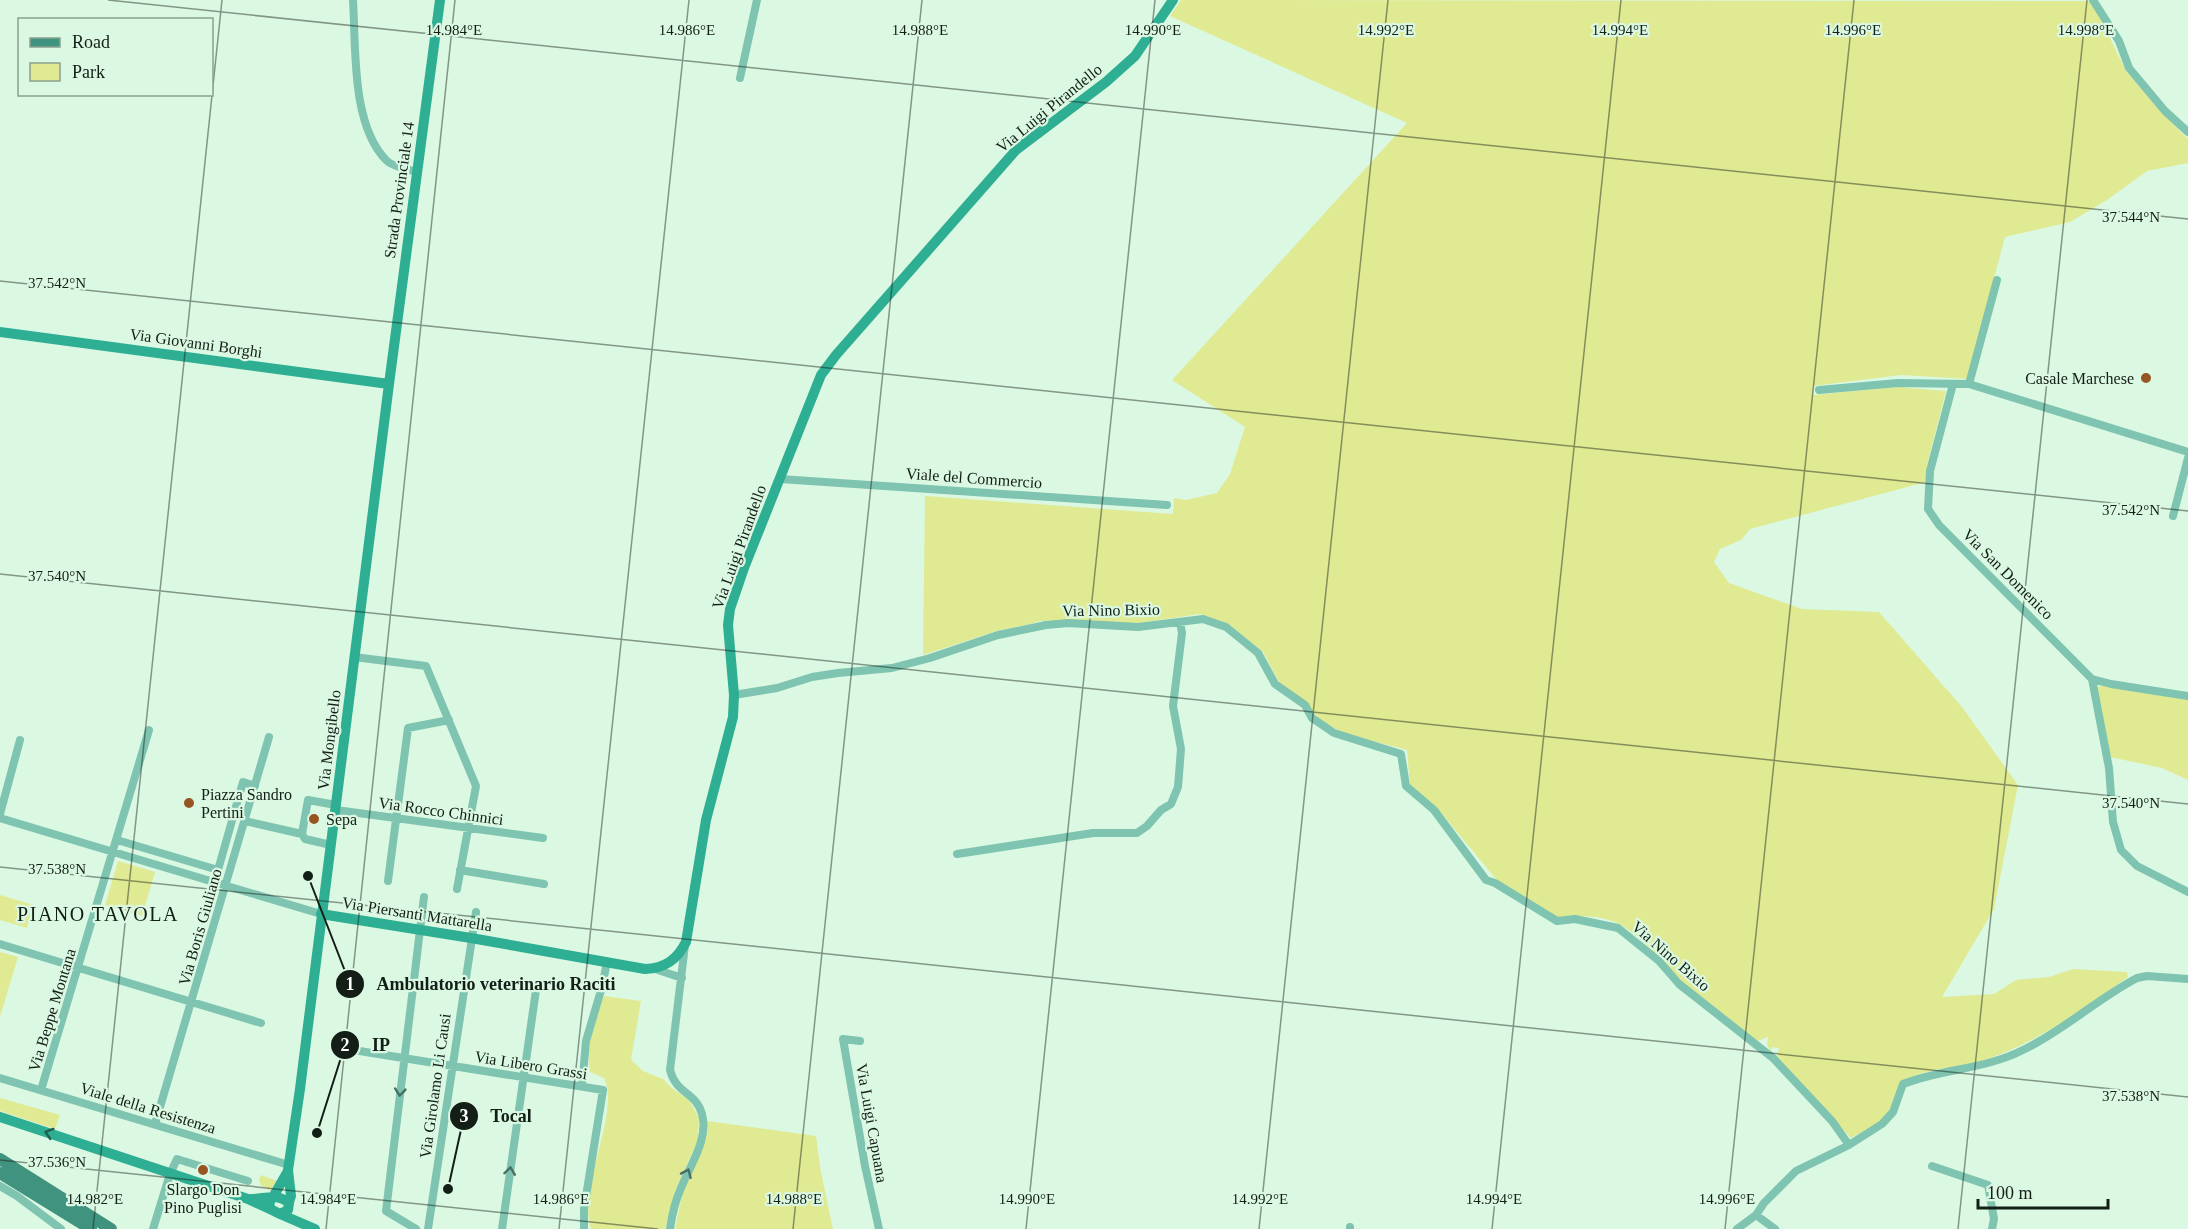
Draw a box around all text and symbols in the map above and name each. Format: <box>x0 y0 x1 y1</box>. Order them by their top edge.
legend <box>18 18 213 96</box>
text: 14.984°E <box>426 22 482 38</box>
text: 14.986°E <box>659 22 715 38</box>
text: 14.988°E <box>892 22 948 38</box>
text: 14.990°E <box>1125 22 1181 38</box>
text: 14.992°E <box>1358 22 1414 38</box>
text: 14.994°E <box>1592 22 1648 38</box>
text: 14.996°E <box>1825 22 1881 38</box>
text: 14.998°E <box>2058 22 2114 38</box>
text: Road <box>72 32 110 52</box>
street label: Via Luigi Pirandello <box>993 60 1106 156</box>
text: Park <box>72 62 105 82</box>
street label: Strada Provinciale 14 <box>381 121 417 259</box>
text: 37.544°N <box>2102 209 2160 225</box>
text: 37.542°N <box>28 275 86 291</box>
street label: Via Giovanni Borghi <box>128 325 264 362</box>
place label: Casale Marchese <box>2025 370 2134 387</box>
marker: Casale Marchese <box>2139 371 2153 385</box>
street label: Viale del Commercio <box>905 465 1043 491</box>
street label: Via Luigi Pirandello <box>709 483 770 612</box>
text: 37.542°N <box>2102 502 2160 518</box>
street label: Via San Domenico <box>1959 525 2057 623</box>
text: 37.540°N <box>28 568 86 584</box>
street label: Via Nino Bixio <box>1062 601 1160 619</box>
street label: Via Mongibello <box>314 689 345 791</box>
place label: Piazza Sandro Pertini <box>201 786 292 821</box>
street label: Via Rocco Chinnici <box>377 794 505 828</box>
text: 37.540°N <box>2102 795 2160 811</box>
marker: Piazza Sandro Pertini <box>182 796 196 810</box>
place label: Sepa <box>326 811 357 829</box>
marker: Sepa <box>307 812 321 826</box>
text: 37.538°N <box>28 861 86 877</box>
street label: Via Boris Giuliano <box>175 867 225 987</box>
street label: Via Piersanti Mattarella <box>341 894 493 934</box>
district label: PIANO TAVOLA <box>17 903 179 925</box>
street label: Via Nino Bixio <box>1629 918 1713 994</box>
street label: Via Beppe Montana <box>25 946 80 1074</box>
callout: Ambulatorio veterinario Raciti <box>335 966 628 1002</box>
text: 1 <box>346 974 355 994</box>
text: Ambulatorio veterinario Raciti <box>377 974 615 994</box>
street label: Via Girolamo Li Causi <box>416 1012 454 1160</box>
callout: IP <box>330 1027 402 1063</box>
text: 2 <box>341 1035 350 1055</box>
text: IP <box>372 1035 390 1055</box>
street label: Via Libero Grassi <box>474 1048 589 1082</box>
street label: Via Luigi Capuana <box>852 1062 891 1184</box>
street label: Viale della Resistenza <box>78 1079 218 1137</box>
one-way arrow <box>394 1087 406 1096</box>
text: 37.538°N <box>2102 1088 2160 1104</box>
callout: Tocal <box>449 1098 544 1134</box>
text: 3 <box>460 1106 469 1126</box>
text: Tocal <box>490 1106 532 1126</box>
one-way arrow <box>44 1127 55 1140</box>
text: 37.536°N <box>28 1154 86 1170</box>
marker: Slargo Don Pino Puglisi <box>196 1163 210 1177</box>
one-way arrow <box>504 1166 516 1176</box>
one-way arrow <box>680 1169 692 1180</box>
scale bar <box>1978 1172 2108 1210</box>
place label: Slargo Don Pino Puglisi <box>164 1181 242 1217</box>
text: 100 m <box>1987 1183 2033 1203</box>
text: 14.982°E <box>67 1191 123 1207</box>
text: 14.984°E <box>300 1191 356 1207</box>
text: 14.986°E <box>533 1191 589 1207</box>
text: 14.988°E <box>766 1191 822 1207</box>
text: 14.990°E <box>999 1191 1055 1207</box>
text: 14.992°E <box>1232 1191 1288 1207</box>
text: 14.994°E <box>1466 1191 1522 1207</box>
text: 14.996°E <box>1699 1191 1755 1207</box>

